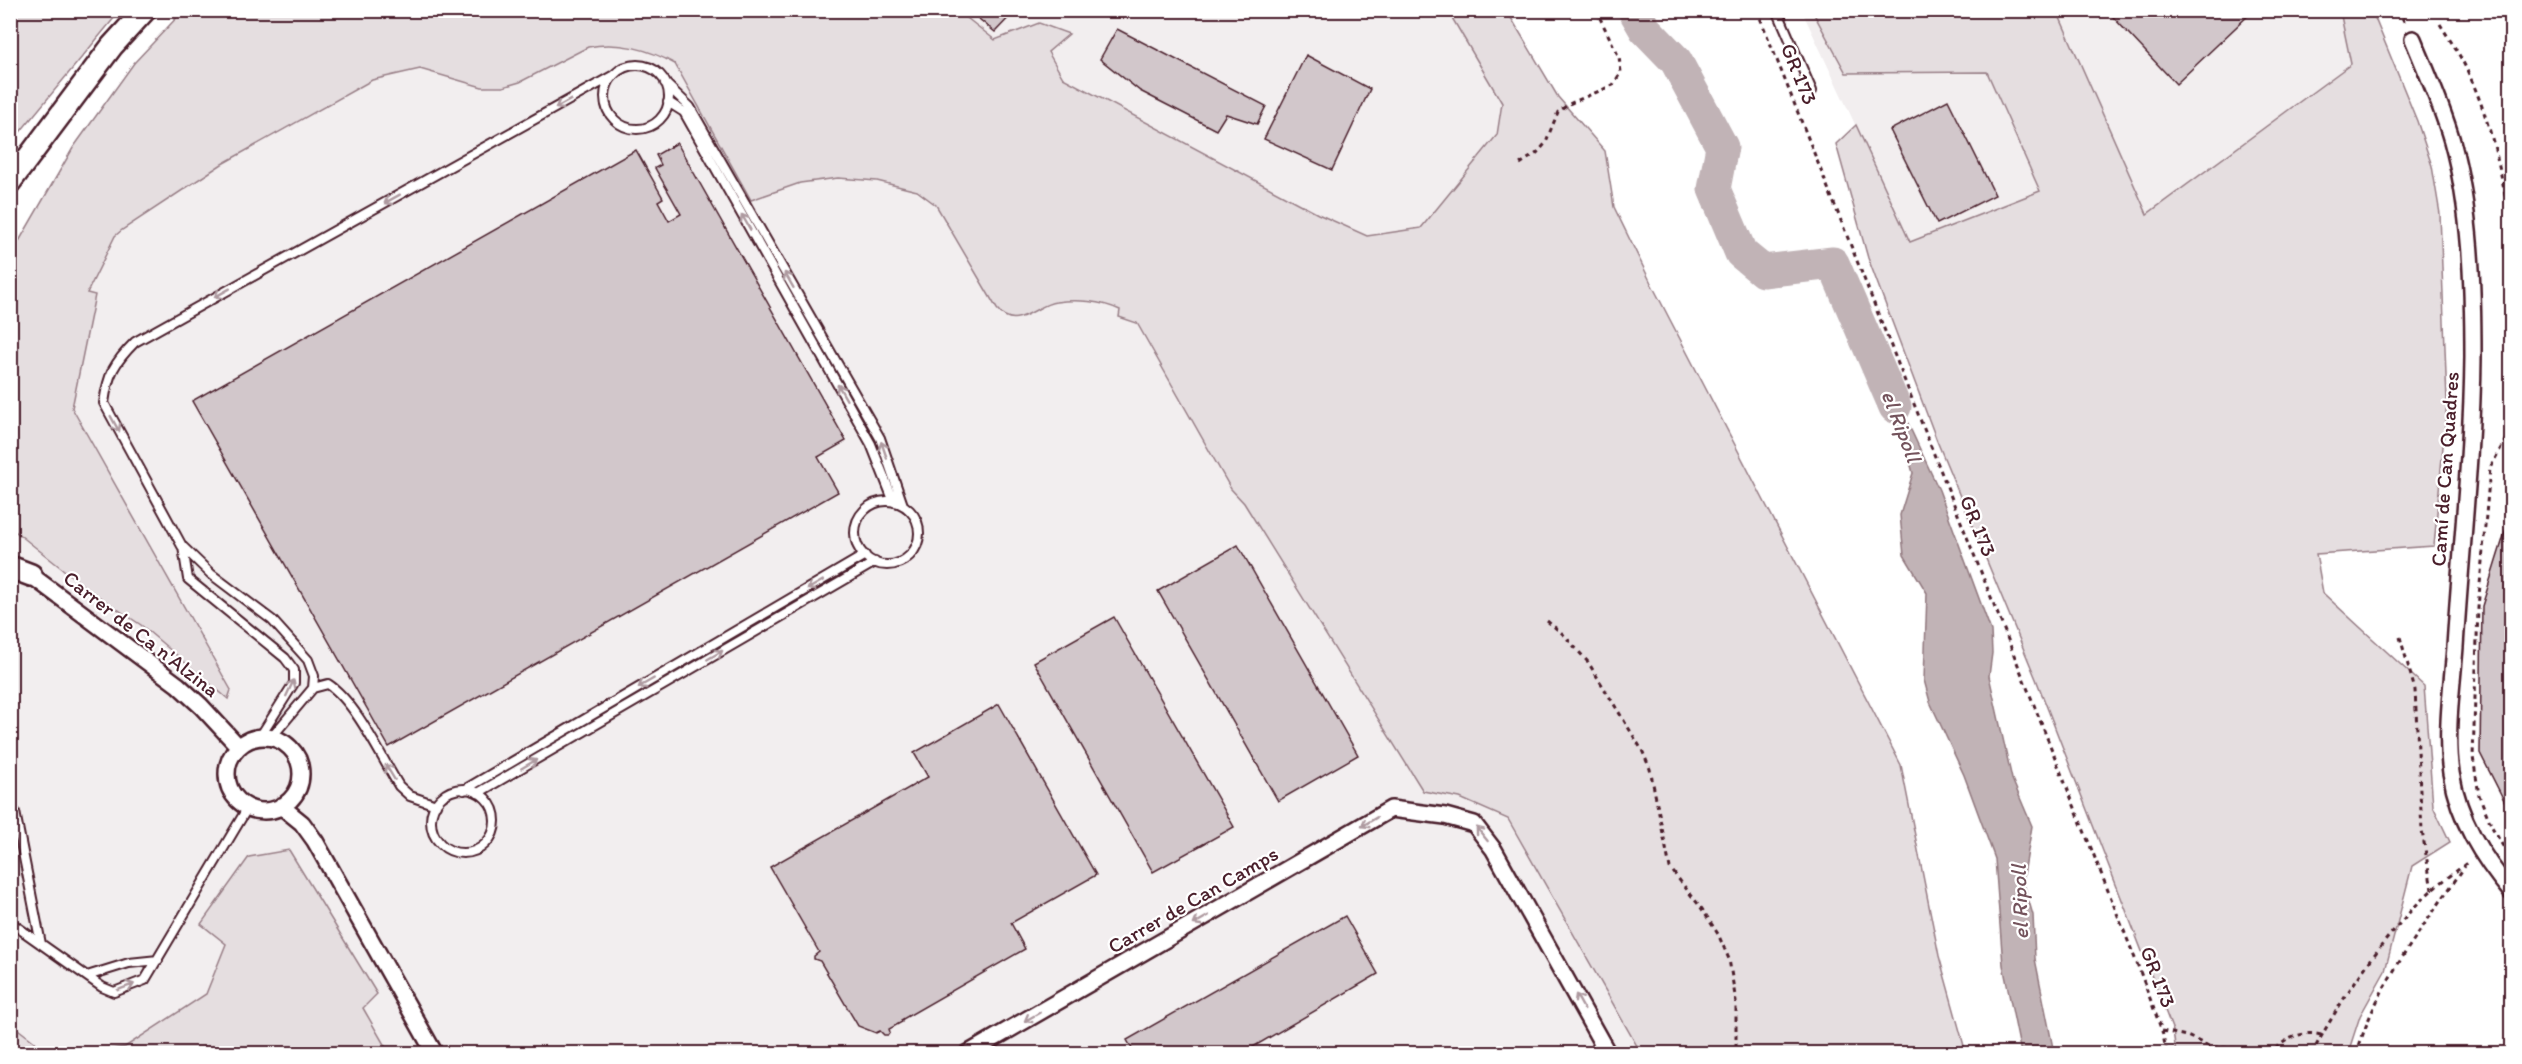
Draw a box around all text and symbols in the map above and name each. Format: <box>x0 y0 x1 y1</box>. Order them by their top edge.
street label: GR 173 <box>1776 40 1823 108</box>
one-way arrow <box>554 99 572 110</box>
one-way arrow <box>384 193 401 205</box>
one-way arrow <box>740 214 752 231</box>
one-way arrow <box>783 272 795 289</box>
one-way arrow <box>214 288 231 300</box>
street label: Camí de Can Quadres <box>2425 371 2464 567</box>
one-way arrow <box>836 384 848 401</box>
water label: el Ripoll <box>1875 386 1928 468</box>
one-way arrow <box>110 415 121 433</box>
one-way arrow <box>878 441 889 460</box>
street label: GR 173 <box>1955 492 2002 560</box>
street label: Carrer de Ca n'Alzina <box>59 565 224 702</box>
one-way arrow <box>806 579 823 591</box>
one-way arrow <box>706 649 723 661</box>
one-way arrow <box>638 677 655 689</box>
one-way arrow <box>285 679 296 697</box>
one-way arrow <box>520 757 537 769</box>
one-way arrow <box>384 764 396 781</box>
one-way arrow <box>1361 816 1378 828</box>
one-way arrow <box>1475 826 1488 842</box>
street label: Carrer de Can Camps <box>1103 841 1282 959</box>
water label: el Ripoll <box>2005 862 2034 940</box>
one-way arrow <box>1193 914 1210 926</box>
street label: GR 173 <box>2135 943 2182 1011</box>
one-way arrow <box>116 981 135 992</box>
one-way arrow <box>1574 994 1585 1012</box>
one-way arrow <box>1023 1011 1040 1023</box>

